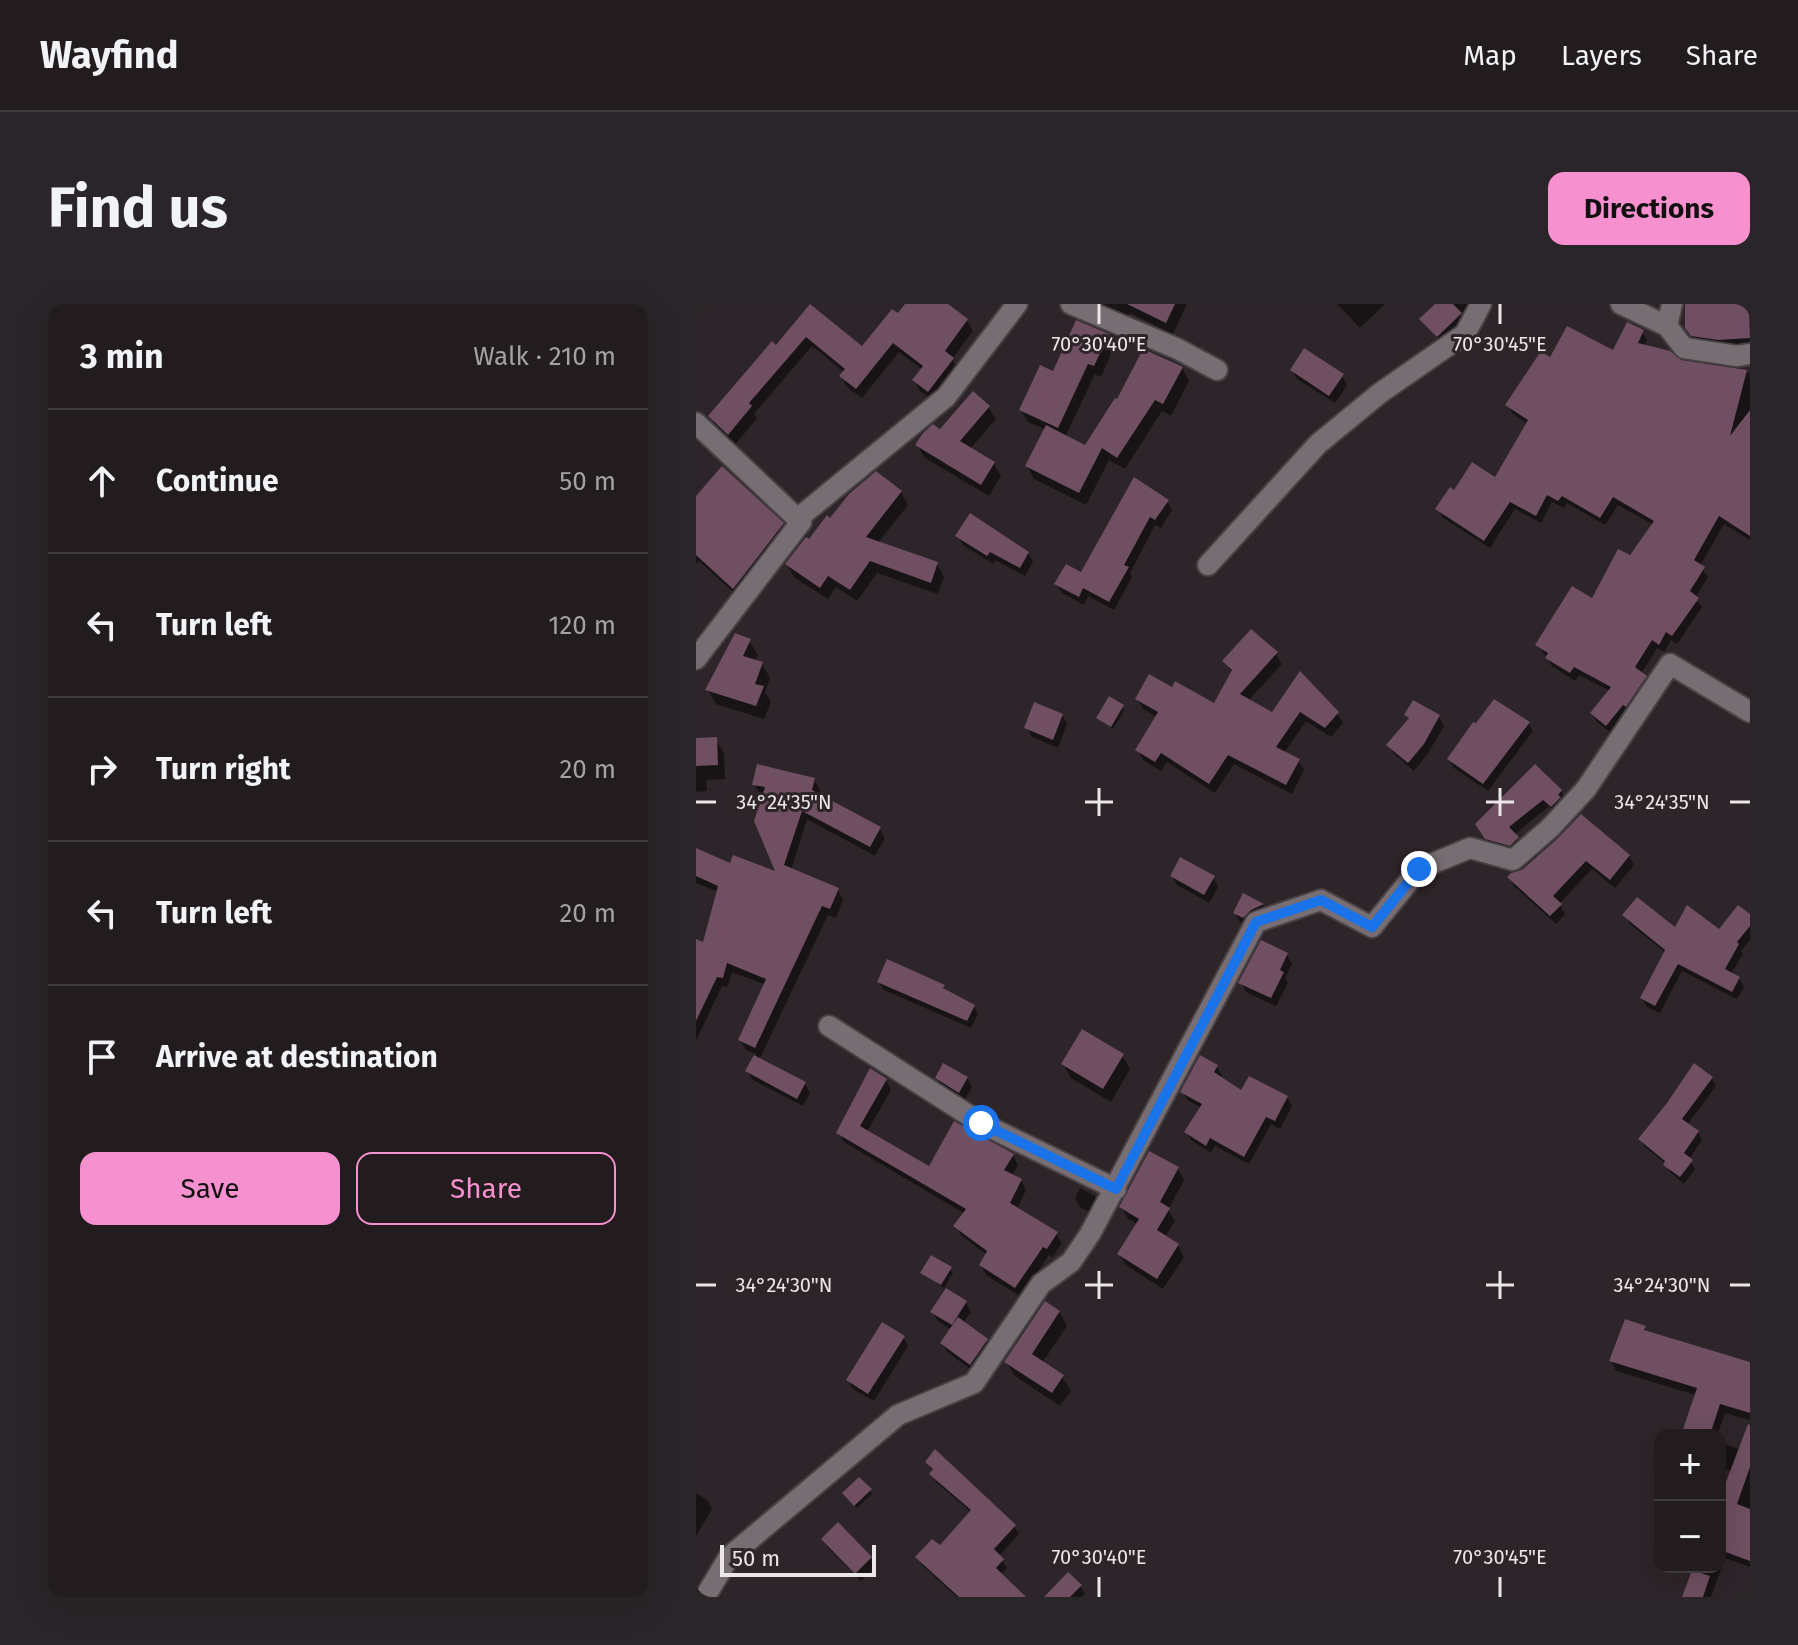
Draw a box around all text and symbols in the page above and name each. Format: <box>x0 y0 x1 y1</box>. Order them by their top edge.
text: Wayfind <box>40 32 178 78</box>
text: Map <box>1463 39 1517 72</box>
text: Layers <box>1561 39 1642 72</box>
text: Share <box>1686 39 1758 72</box>
button: Directions <box>1548 172 1750 245</box>
text: Find us <box>48 175 228 242</box>
text: 70°30'40"E <box>1051 332 1147 356</box>
text: 70°30'45"E <box>1453 332 1547 356</box>
text: 3 min <box>80 336 164 377</box>
text: Walk · 210 m <box>473 341 616 372</box>
icon: ahead <box>80 459 124 503</box>
text: Continue <box>156 463 279 499</box>
text: 50 m <box>559 466 616 497</box>
icon: left <box>80 603 124 647</box>
text: Turn left <box>156 607 272 643</box>
text: 120 m <box>548 610 616 641</box>
icon: right <box>80 747 124 791</box>
text: Turn right <box>156 751 291 787</box>
text: 20 m <box>559 754 616 785</box>
text: 34°24'35"N <box>736 790 832 814</box>
text: 34°24'35"N <box>1614 790 1710 814</box>
route end <box>1401 851 1437 887</box>
icon: left <box>80 891 124 935</box>
text: Turn left <box>156 895 272 931</box>
text: 20 m <box>559 898 616 929</box>
icon: arrive <box>80 1035 124 1079</box>
text: Arrive at destination <box>156 1039 438 1075</box>
route start <box>963 1105 999 1141</box>
button: Save <box>80 1152 340 1225</box>
button: Share <box>356 1152 616 1225</box>
text: 34°24'30"N <box>736 1273 832 1297</box>
text: 34°24'30"N <box>1614 1273 1710 1297</box>
map controls <box>1654 1429 1726 1573</box>
button: + <box>1654 1429 1726 1501</box>
button: − <box>1654 1501 1726 1573</box>
scale bar <box>720 1541 876 1577</box>
text: 50 m <box>732 1545 780 1572</box>
text: 70°30'40"E <box>1051 1545 1147 1569</box>
text: 70°30'45"E <box>1453 1545 1547 1569</box>

